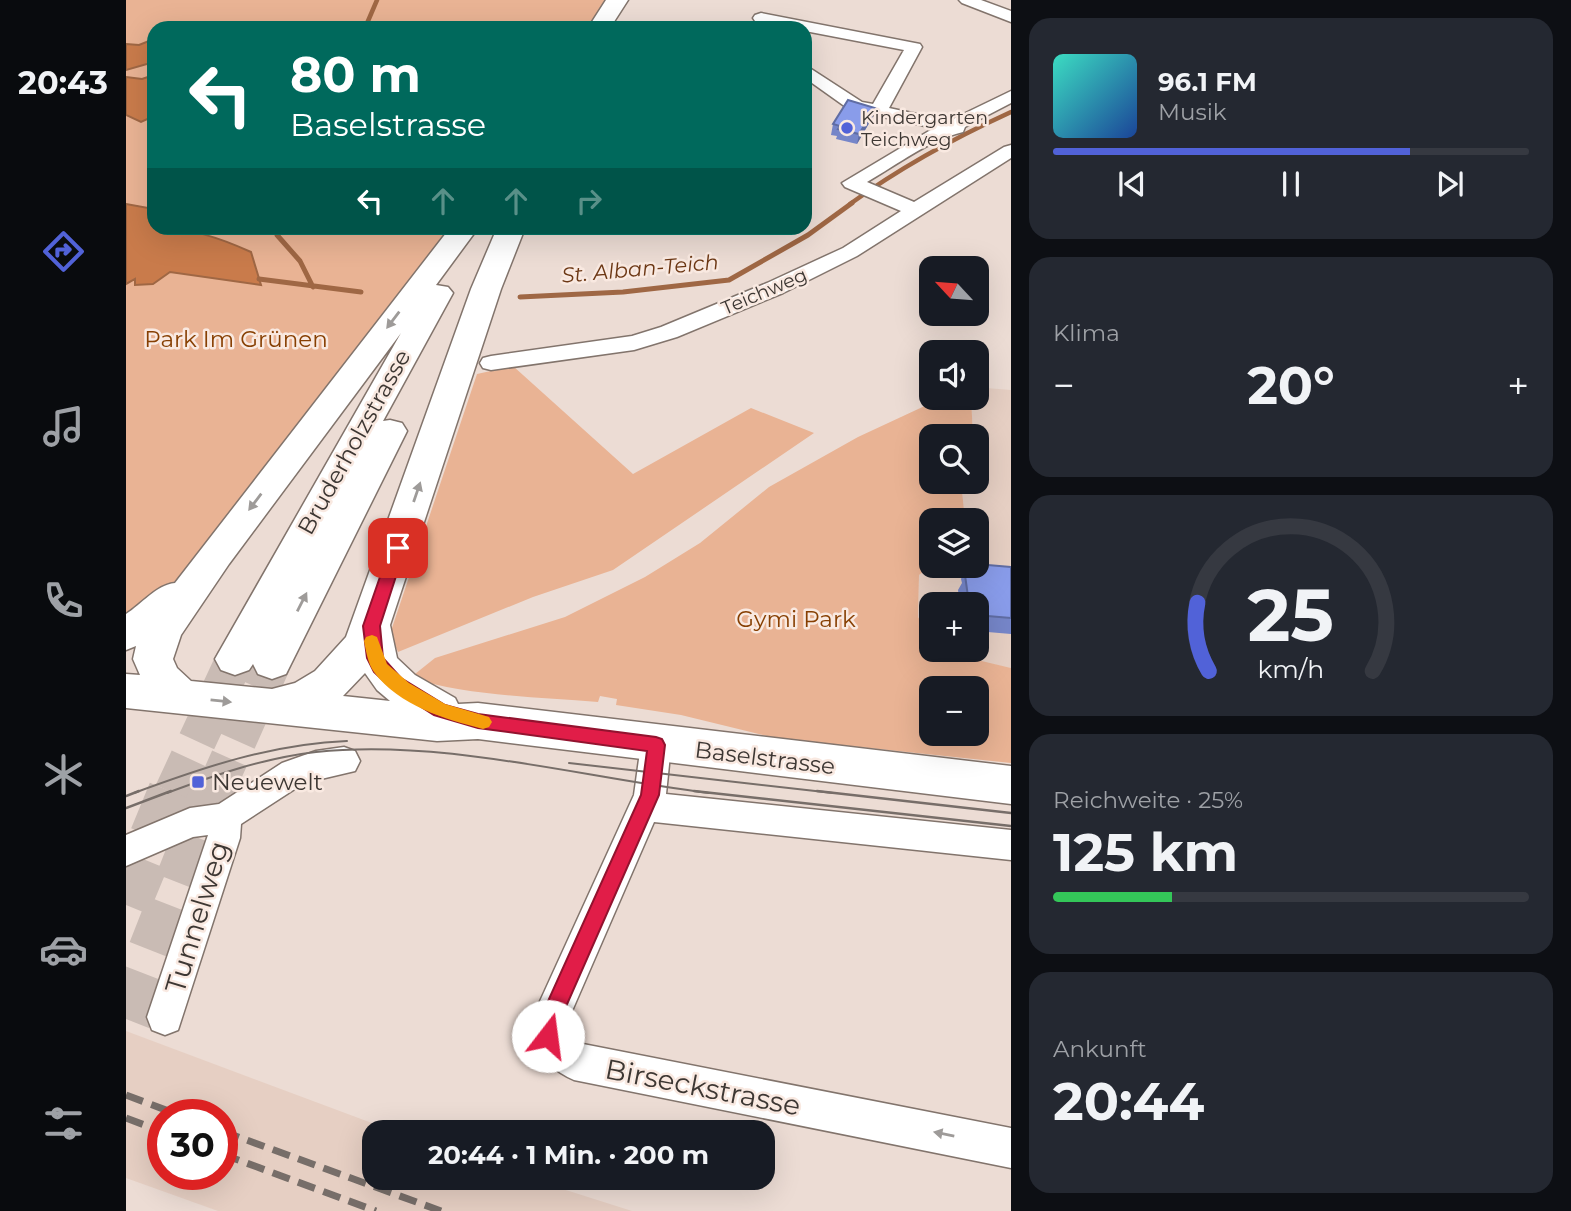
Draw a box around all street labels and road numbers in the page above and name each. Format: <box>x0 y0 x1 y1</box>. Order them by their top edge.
street label: Teichweg <box>718 263 810 320</box>
street label: Bruderholzstrasse <box>292 345 416 539</box>
street label: Baselstrasse <box>693 736 837 780</box>
street label: Tunnelweg <box>158 837 236 997</box>
street label: Birseckstrasse <box>603 1051 803 1123</box>

